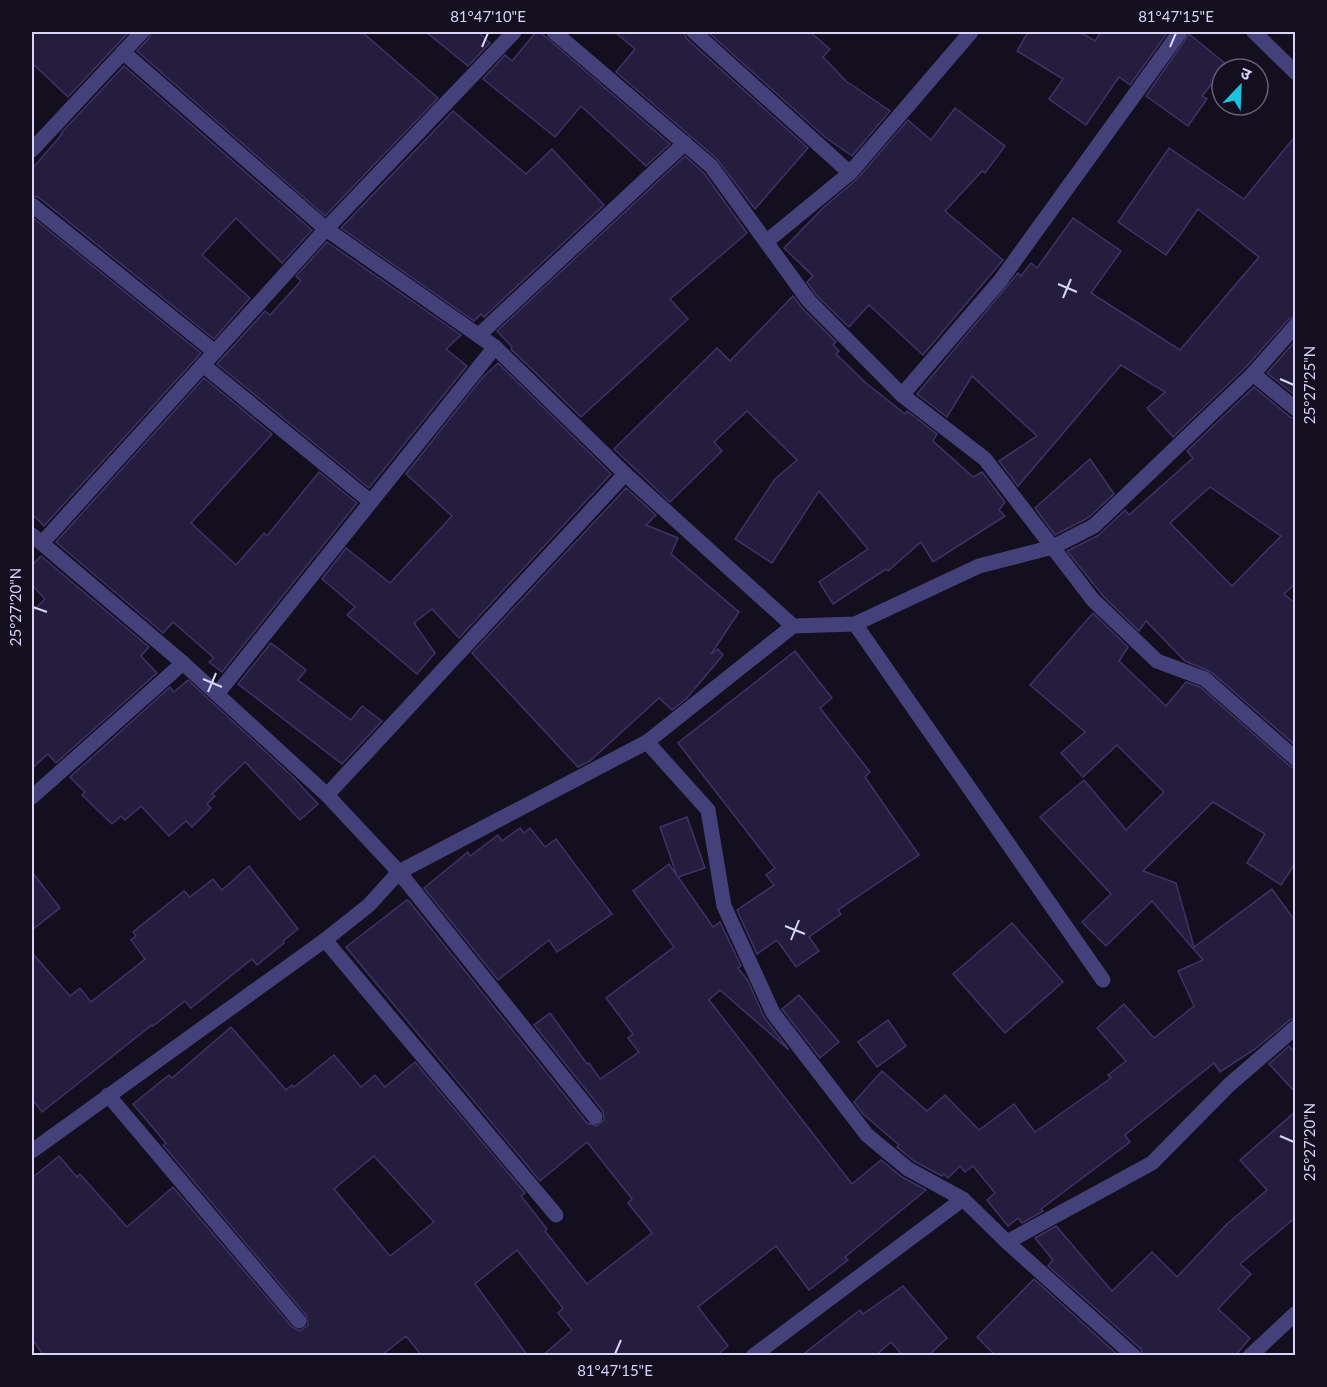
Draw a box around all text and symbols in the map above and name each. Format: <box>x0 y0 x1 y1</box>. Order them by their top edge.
text: 81°47'10"E <box>450 7 526 25</box>
text: 81°47'15"E <box>1138 7 1214 25</box>
north arrow <box>1210 57 1270 117</box>
text: उ <box>1238 62 1255 84</box>
text: 25°27'25"N <box>1300 346 1318 424</box>
text: 25°27'20"N <box>6 568 24 646</box>
text: 25°27'20"N <box>1300 1103 1318 1181</box>
text: 81°47'15"E <box>577 1361 653 1379</box>

